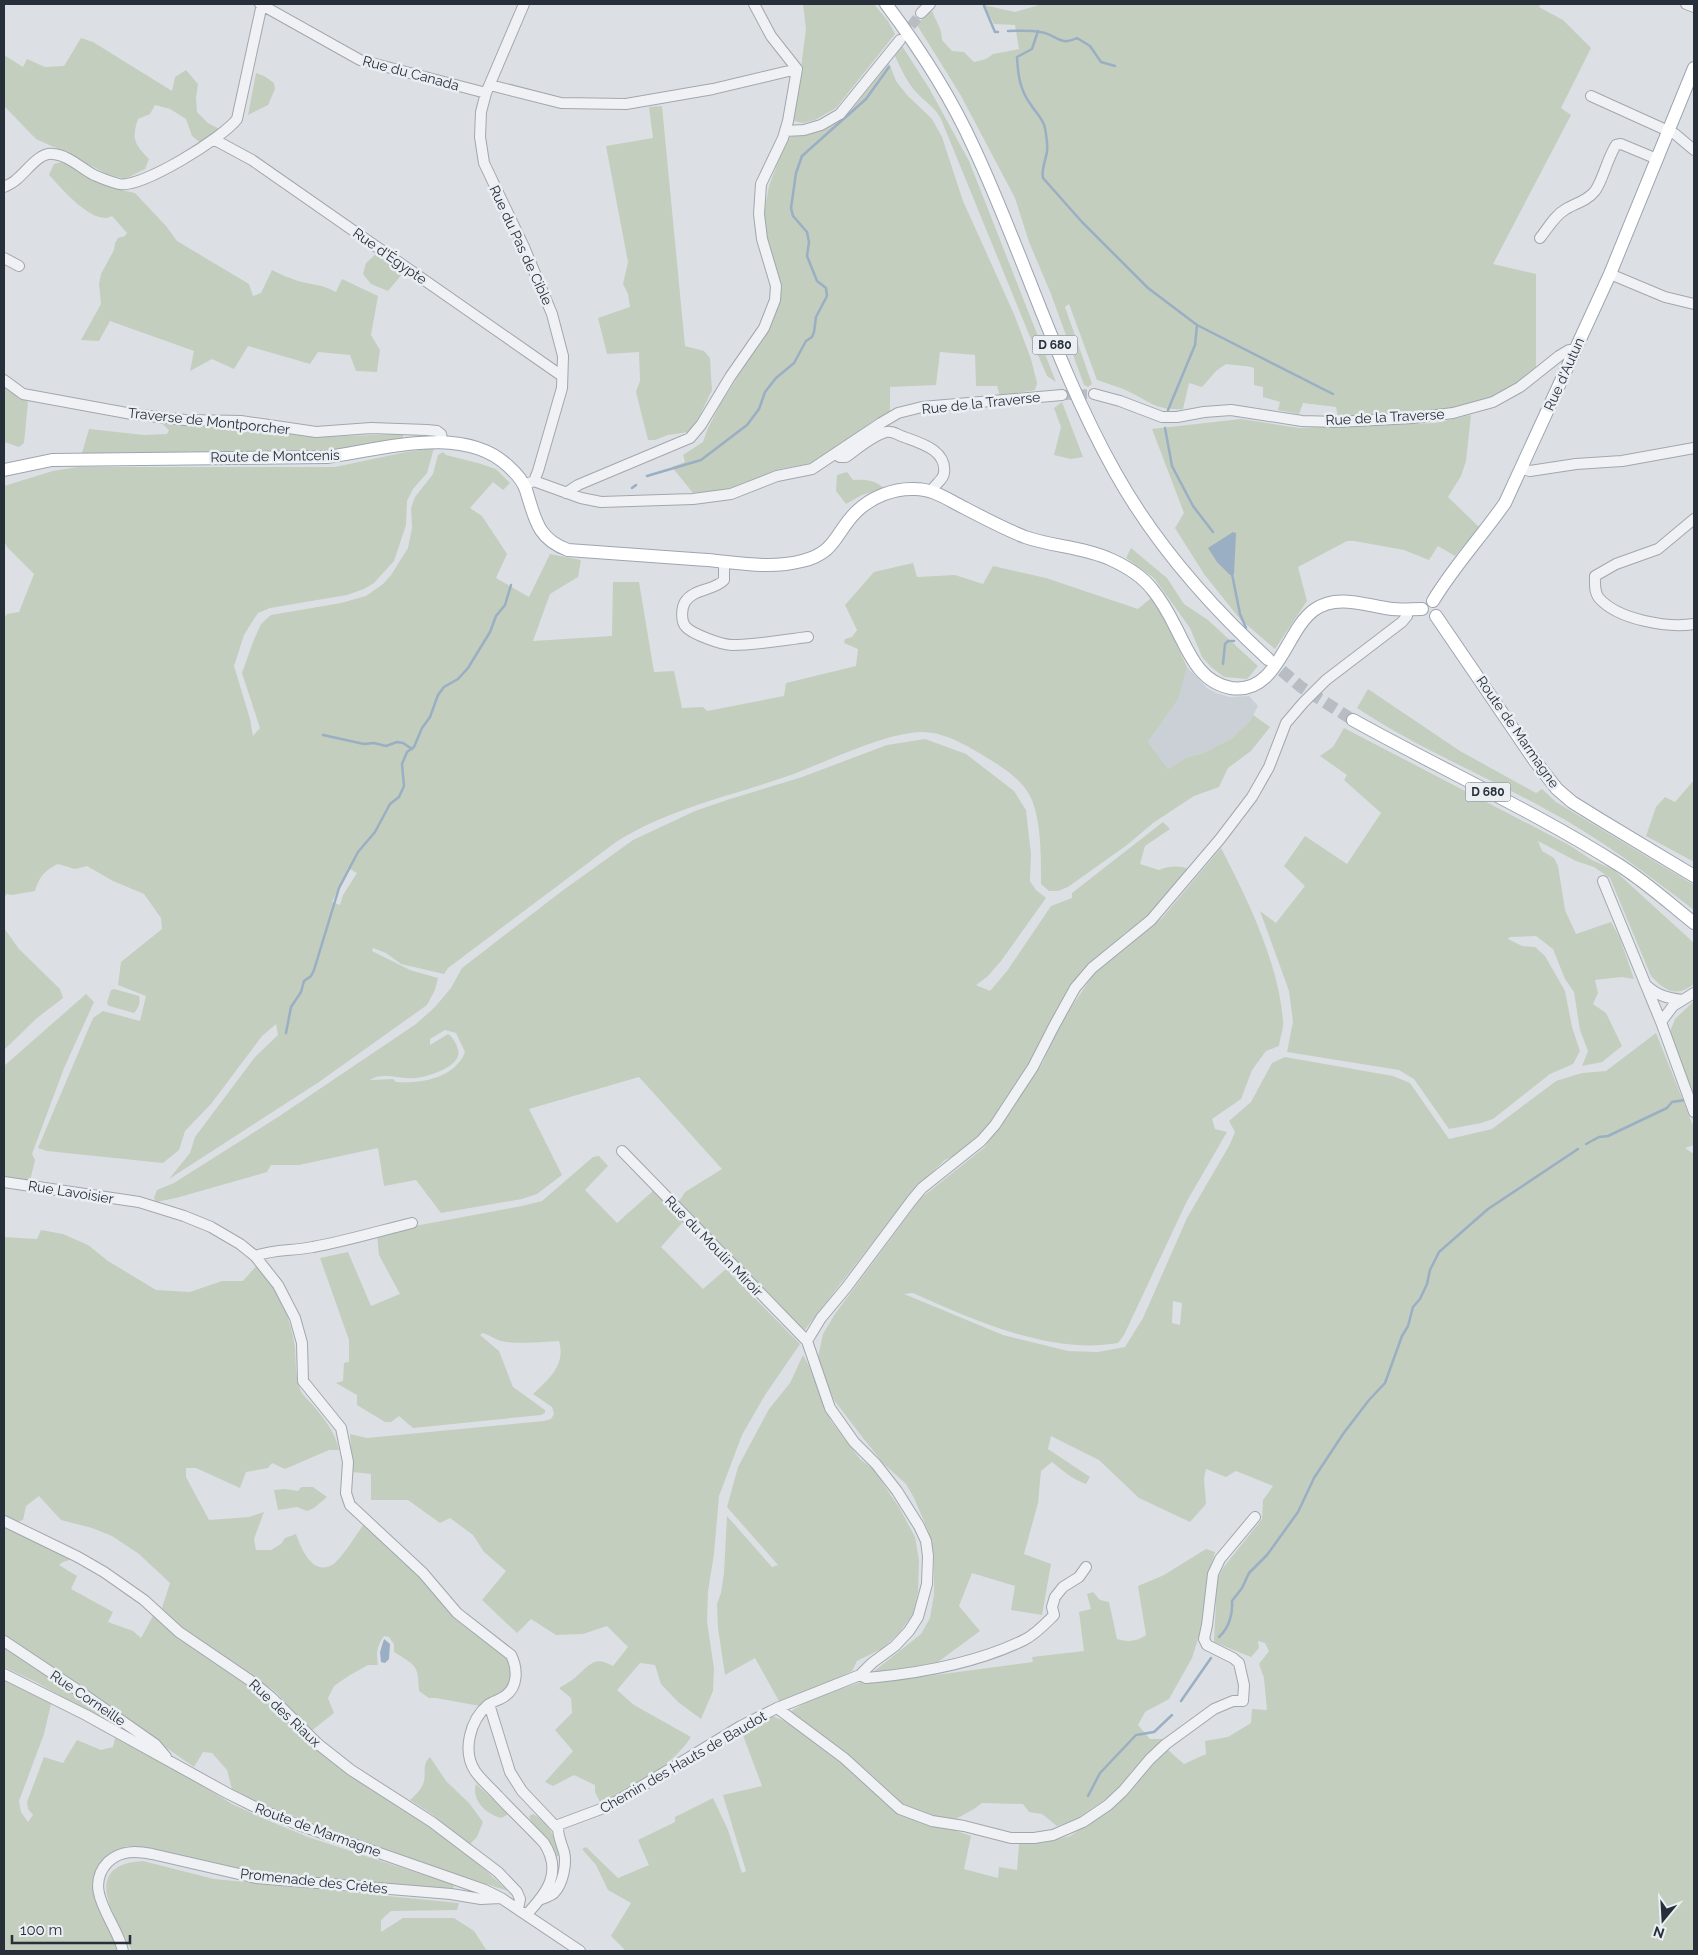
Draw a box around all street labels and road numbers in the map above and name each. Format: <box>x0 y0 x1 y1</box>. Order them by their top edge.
street label: Rue du Canada <box>361 52 461 94</box>
street label: Rue du Pas de Cible <box>486 183 556 307</box>
street label: Rue d'Égypte <box>350 224 431 287</box>
street label: Rue d'Autun <box>1541 335 1587 413</box>
road number: D 680 <box>1032 336 1078 354</box>
street label: Rue de la Traverse <box>921 389 1041 417</box>
street label: Traverse de Montporcher <box>127 405 291 437</box>
street label: Rue de la Traverse <box>1325 406 1445 428</box>
street label: Route de Montcenis <box>210 447 340 465</box>
street label: Route de Marmagne <box>1473 673 1563 791</box>
road number: D 680 <box>1466 782 1510 802</box>
street label: Rue Lavoisier <box>27 1177 115 1207</box>
street label: Rue du Moulin Miroir <box>662 1192 766 1300</box>
street label: Rue Corneille <box>47 1667 129 1729</box>
street label: Rue des Riaux <box>246 1676 324 1750</box>
street label: Chemin des Hauts de Baudot <box>597 1708 769 1816</box>
street label: Route de Marmagne <box>253 1800 383 1860</box>
street label: Promenade des Crêtes <box>239 1865 389 1897</box>

